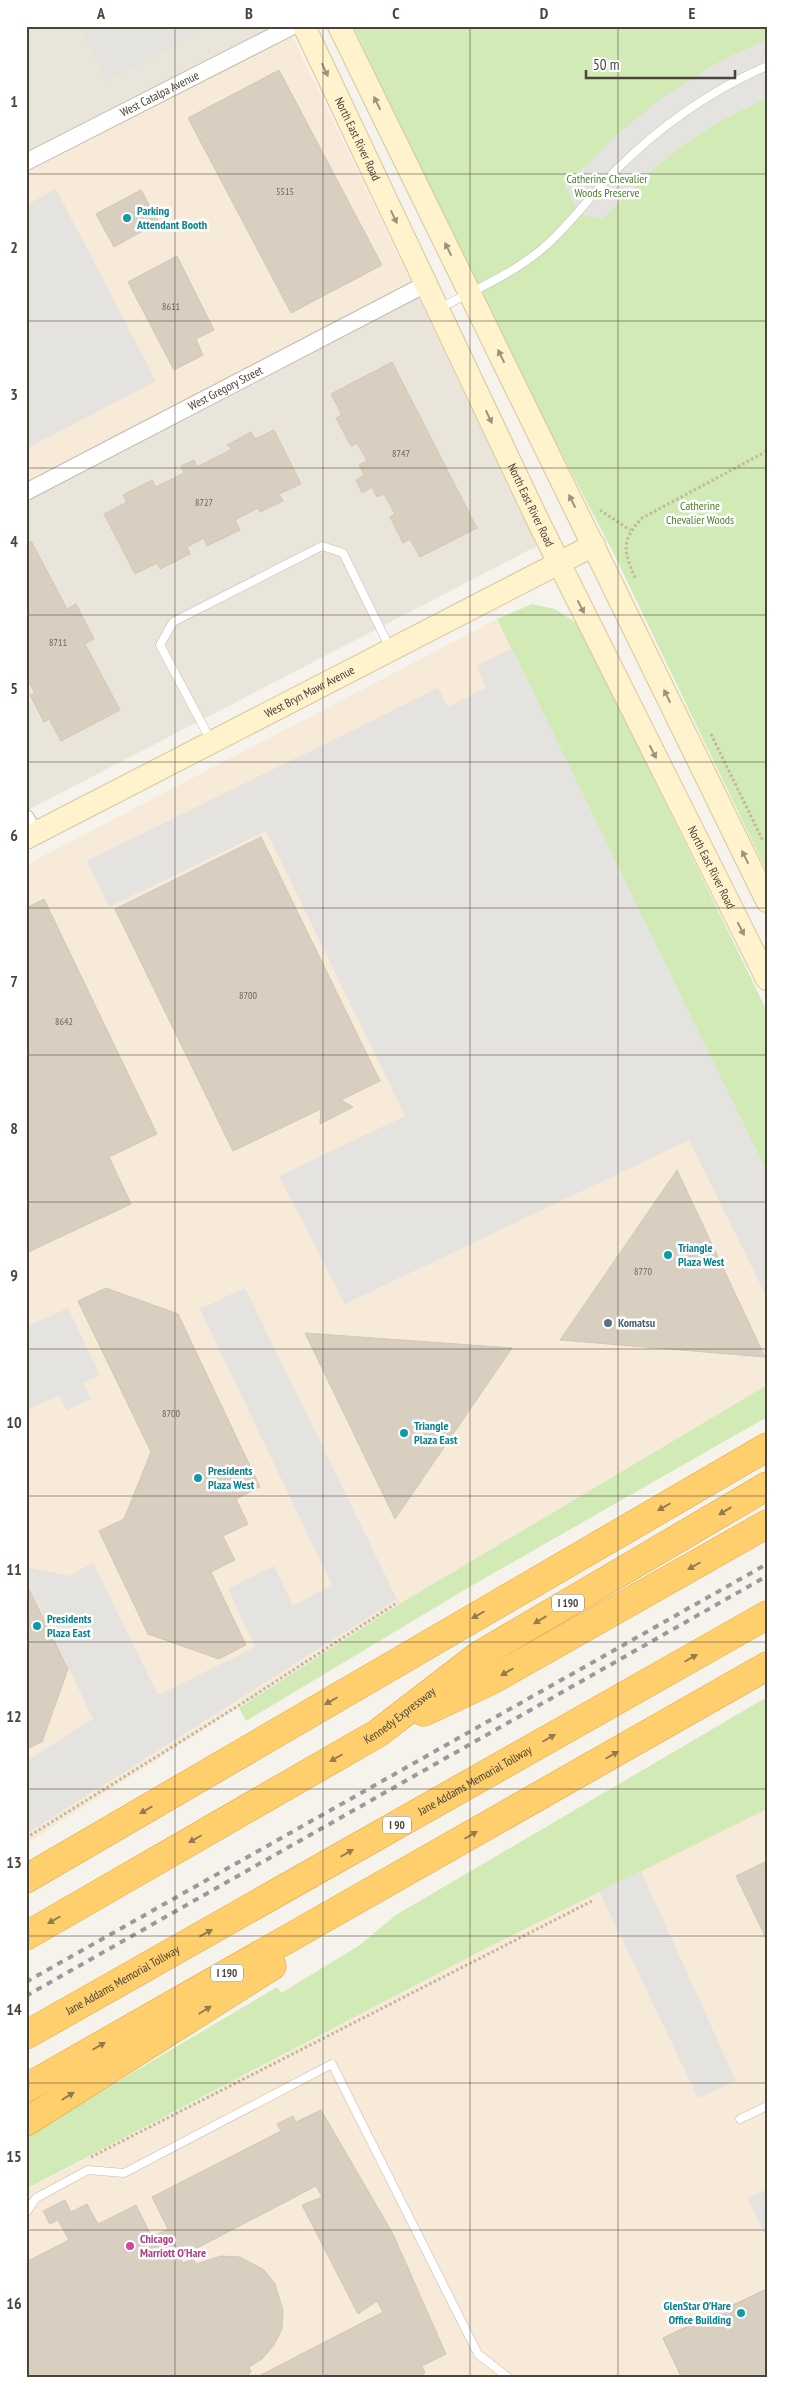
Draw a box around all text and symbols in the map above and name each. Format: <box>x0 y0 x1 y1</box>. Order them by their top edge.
text: A <box>96 3 106 23</box>
text: B <box>245 3 253 23</box>
text: C <box>392 3 400 23</box>
text: D <box>540 3 549 23</box>
text: E <box>689 3 696 23</box>
scale bar <box>586 48 734 80</box>
text: 50 m <box>593 55 619 74</box>
one-way arrow <box>321 63 329 77</box>
street label: West Catalpa Avenue <box>118 67 201 120</box>
text: 1 <box>10 91 18 111</box>
street label: North East River Road <box>332 95 384 183</box>
one-way arrow <box>373 95 381 110</box>
park label: Catherine Chevalier Woods Preserve <box>567 171 648 200</box>
house number: 5515 <box>276 185 294 198</box>
place label: Parking Attendant Booth <box>136 203 207 232</box>
one-way arrow <box>391 210 399 224</box>
marker: Parking Attendant Booth <box>121 212 133 224</box>
text: 2 <box>10 237 18 257</box>
one-way arrow <box>444 241 452 256</box>
house number: 8611 <box>162 300 180 313</box>
one-way arrow <box>496 349 504 363</box>
street label: West Gregory Street <box>186 362 266 413</box>
text: 3 <box>10 384 18 404</box>
one-way arrow <box>485 410 493 424</box>
house number: 8747 <box>392 447 410 460</box>
street label: North East River Road <box>505 461 558 549</box>
one-way arrow <box>568 494 576 509</box>
house number: 8727 <box>195 496 213 509</box>
park label: Catherine Chevalier Woods <box>666 498 734 527</box>
text: 4 <box>10 531 18 551</box>
one-way arrow <box>577 599 585 614</box>
house number: 8711 <box>49 636 67 649</box>
street label: West Bryn Mawr Avenue <box>262 662 357 721</box>
text: 5 <box>10 678 18 698</box>
one-way arrow <box>663 688 671 703</box>
one-way arrow <box>649 745 657 759</box>
street label: North East River Road <box>685 823 739 911</box>
text: 6 <box>10 825 18 845</box>
one-way arrow <box>741 850 750 865</box>
one-way arrow <box>737 922 745 936</box>
text: 7 <box>10 971 18 991</box>
house number: 8700 <box>239 989 258 1002</box>
house number: 8642 <box>55 1015 73 1028</box>
text: 8 <box>10 1118 18 1138</box>
place label: Triangle Plaza West <box>678 1240 725 1269</box>
marker: Triangle Plaza West <box>662 1249 674 1261</box>
text: 9 <box>10 1265 18 1285</box>
house number: 8770 <box>634 1265 653 1278</box>
place label: Komatsu <box>618 1315 655 1330</box>
marker: Komatsu <box>602 1317 614 1329</box>
house number: 8700 <box>162 1407 181 1420</box>
text: 10 <box>6 1412 22 1432</box>
place label: Triangle Plaza East <box>414 1418 458 1447</box>
marker: Triangle Plaza East <box>398 1427 410 1439</box>
place label: Presidents Plaza West <box>208 1463 255 1492</box>
marker: Presidents Plaza West <box>192 1472 204 1484</box>
one-way arrow <box>658 1502 671 1511</box>
one-way arrow <box>718 1506 731 1515</box>
text: 11 <box>6 1559 22 1579</box>
one-way arrow <box>687 1561 700 1570</box>
road number: I 190 <box>552 1595 584 1612</box>
one-way arrow <box>472 1610 485 1619</box>
place label: Presidents Plaza East <box>47 1611 92 1640</box>
one-way arrow <box>533 1615 546 1624</box>
marker: Presidents Plaza East <box>31 1620 43 1632</box>
one-way arrow <box>684 1654 697 1663</box>
one-way arrow <box>500 1667 513 1676</box>
street label: Kennedy Expressway <box>361 1683 439 1747</box>
one-way arrow <box>325 1696 338 1705</box>
text: 12 <box>6 1706 22 1726</box>
one-way arrow <box>543 1734 556 1743</box>
street label: Jane Addams Memorial Tollway <box>414 1742 535 1819</box>
one-way arrow <box>606 1750 619 1759</box>
one-way arrow <box>329 1753 342 1762</box>
one-way arrow <box>140 1805 153 1814</box>
road number: I 90 <box>383 1816 411 1834</box>
one-way arrow <box>465 1831 478 1840</box>
one-way arrow <box>188 1834 202 1843</box>
one-way arrow <box>340 1849 354 1857</box>
text: 13 <box>6 1852 22 1872</box>
one-way arrow <box>48 1915 61 1924</box>
one-way arrow <box>198 1929 213 1937</box>
street label: Jane Addams Memorial Tollway <box>62 1941 182 2018</box>
road number: I 190 <box>211 1965 243 1982</box>
text: 14 <box>6 1999 22 2019</box>
one-way arrow <box>199 2005 212 2015</box>
one-way arrow <box>92 2041 105 2050</box>
one-way arrow <box>61 2091 74 2101</box>
text: 15 <box>6 2146 22 2166</box>
place label: Chicago Marriott O'Hare <box>140 2231 206 2260</box>
marker: Chicago Marriott O'Hare <box>124 2240 136 2252</box>
text: 16 <box>6 2293 22 2313</box>
place label: GlenStar O’Hare Office Building <box>663 2298 731 2327</box>
marker: GlenStar O’Hare Office Building <box>735 2307 747 2319</box>

